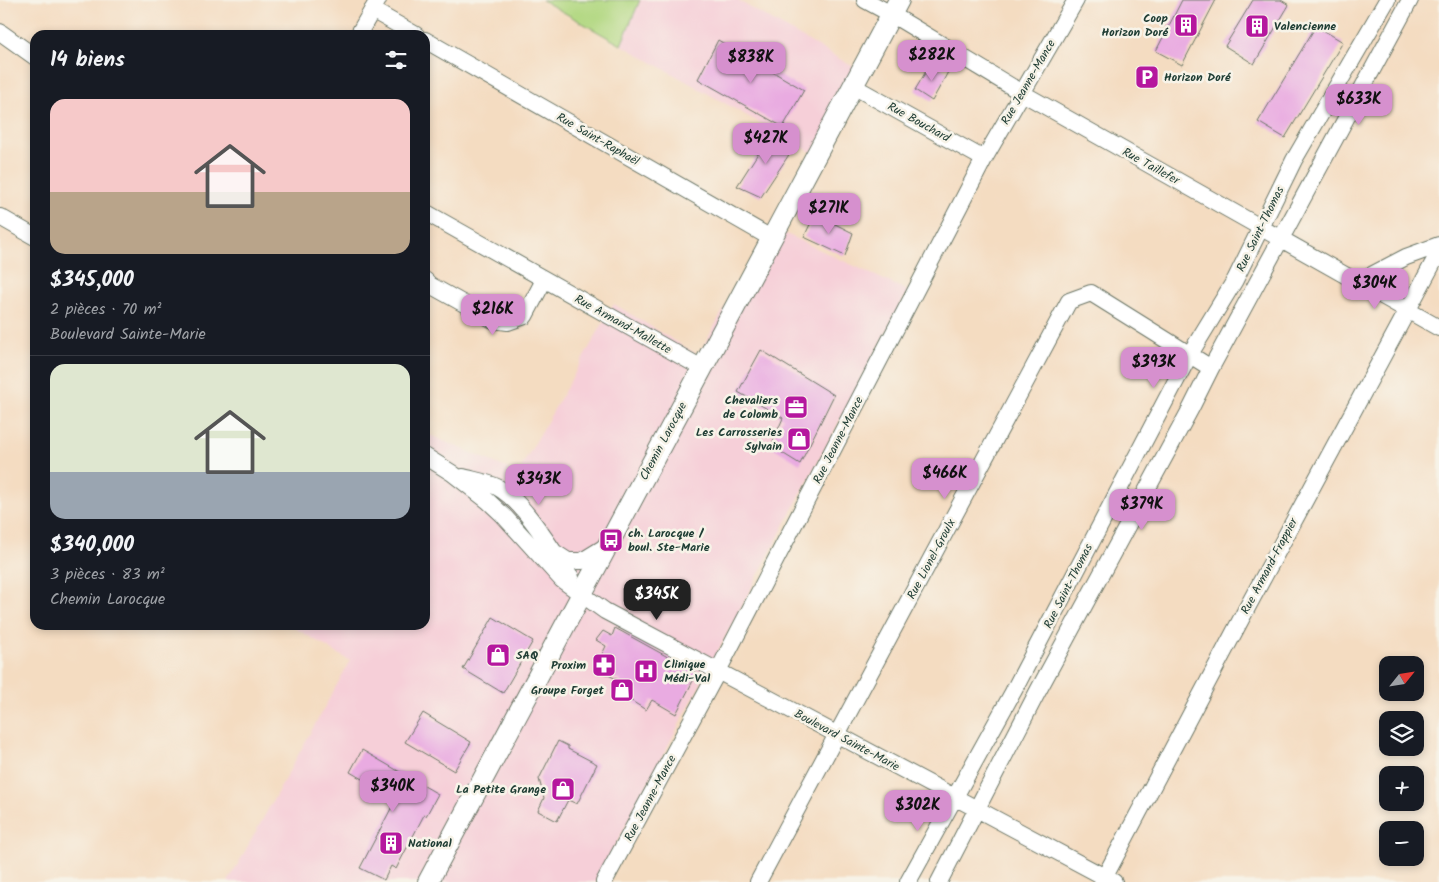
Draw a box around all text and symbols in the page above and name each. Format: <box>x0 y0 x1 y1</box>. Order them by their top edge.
place label: Coop Horizon Doré <box>1101 9 1169 42</box>
building icon: Coop Horizon Doré <box>1173 12 1199 38</box>
building icon: Valencienne <box>1244 13 1270 39</box>
place label: Valencienne <box>1274 17 1336 36</box>
street label: Rue Jeanne-Mance <box>996 36 1061 128</box>
pin: $282K <box>897 39 967 82</box>
pin: $838K <box>716 42 786 84</box>
text: $282K <box>908 43 956 68</box>
text: 14 biens <box>50 44 125 77</box>
text: $838K <box>728 45 774 70</box>
icon: filters <box>382 46 410 74</box>
parking icon: Horizon Doré <box>1134 64 1160 90</box>
place label: Horizon Doré <box>1164 68 1231 87</box>
pin: $633K <box>1324 84 1394 126</box>
text: $633K <box>1336 87 1382 112</box>
street label: Rue Bouchard <box>884 97 955 148</box>
street label: Rue Saint-Raphaël <box>553 108 643 171</box>
pin: $427K <box>731 122 801 165</box>
text: $427K <box>744 126 788 151</box>
icon: home <box>185 131 275 221</box>
street label: Rue Taillefer <box>1119 143 1184 191</box>
street label: Rue Saint-Thomas <box>1232 183 1289 275</box>
pin: $271K <box>794 192 864 235</box>
text: $271K <box>809 196 849 221</box>
text: $345,000 <box>50 264 134 297</box>
pin: $304K <box>1340 268 1410 310</box>
text: $304K <box>1353 271 1397 296</box>
street label: Rue Armand-Mallette <box>571 290 675 359</box>
pin: $216K <box>458 294 528 336</box>
text: 2 pièces · 70 m² <box>50 297 161 322</box>
text: $216K <box>472 297 514 322</box>
text: Boulevard Sainte-Marie <box>50 322 206 347</box>
pin: $393K <box>1119 346 1189 389</box>
text: $393K <box>1132 350 1176 375</box>
place label: Chevaliers de Colomb <box>723 391 778 424</box>
street label: Rue Jeanne-Mance <box>808 393 869 487</box>
office icon: Chevaliers de Colomb <box>783 394 809 420</box>
icon: home <box>185 397 275 487</box>
street label: Chemin Larocque <box>635 398 692 484</box>
place label: Les Carrosseries Sylvain <box>696 423 782 456</box>
shop icon: Les Carrosseries Sylvain <box>786 426 812 452</box>
pin: $466K <box>910 458 980 500</box>
text: $466K <box>922 461 968 486</box>
pin: $343K <box>504 464 574 506</box>
text: $343K <box>516 467 562 492</box>
pin: $379K <box>1107 488 1177 531</box>
text: $379K <box>1120 492 1164 517</box>
street label: Rue Armand-Frappier <box>1236 514 1303 618</box>
street label: Rue Lionel-Groulx <box>902 515 961 603</box>
place label: ch. Larocque / boul. Ste-Marie <box>628 524 710 557</box>
bus stop icon: ch. Larocque / boul. Ste-Marie <box>598 527 624 553</box>
text: $340,000 <box>50 529 134 562</box>
street label: Rue Saint-Thomas <box>1039 540 1098 632</box>
text: 3 pièces · 83 m² <box>50 562 165 587</box>
pin: $345K <box>622 578 692 621</box>
text: $345K <box>635 582 679 607</box>
text: Chemin Larocque <box>50 587 165 612</box>
shop icon: SAQ <box>485 642 511 668</box>
place label: SAQ <box>516 646 538 665</box>
pharmacy icon: Proxim <box>591 652 617 678</box>
place label: Clinique Médi-Val <box>664 655 711 688</box>
place label: Proxim <box>551 656 586 675</box>
north arrow <box>1379 656 1424 701</box>
map controls <box>1379 656 1424 866</box>
hospital icon: Clinique Médi-Val <box>633 658 659 684</box>
shop icon: Groupe Forget <box>609 677 635 703</box>
place label: Groupe Forget <box>531 681 605 700</box>
street label: Boulevard Sainte-Marie <box>791 705 903 777</box>
button: layers <box>1379 711 1424 756</box>
street label: Rue Jeanne-Mance <box>620 751 682 845</box>
button: + <box>1379 766 1424 811</box>
pin: $340K <box>358 770 428 813</box>
text: $340K <box>371 774 415 799</box>
shop icon: La Petite Grange <box>550 776 576 802</box>
place label: La Petite Grange <box>456 780 546 799</box>
pin: $302K <box>883 790 953 832</box>
text: $302K <box>895 793 941 818</box>
button: − <box>1379 821 1424 866</box>
building icon: National <box>378 830 404 856</box>
place label: National <box>408 834 452 853</box>

